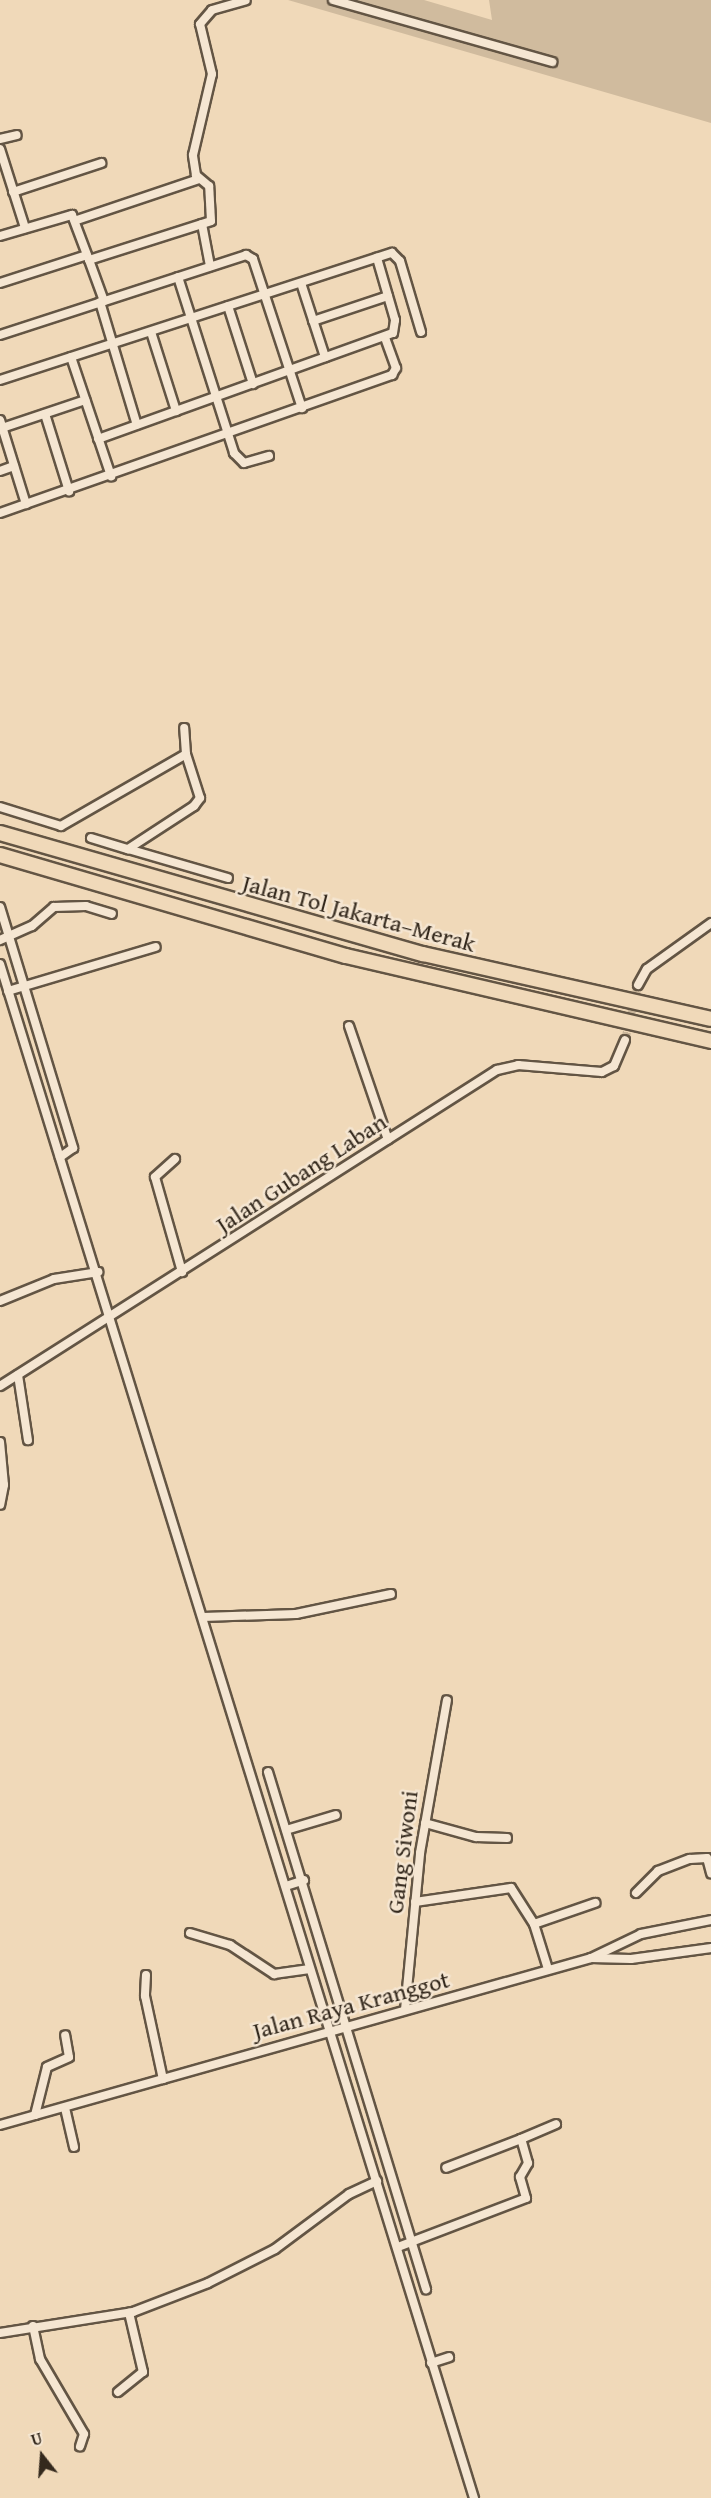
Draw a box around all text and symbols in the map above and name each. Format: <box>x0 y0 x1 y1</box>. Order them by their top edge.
street label: Jalan Tol Jakarta–Merak <box>239 868 479 958</box>
street label: Jalan Gubang Laban <box>210 1107 392 1239</box>
street label: Gang Siwoni <box>380 1789 424 1915</box>
street label: Jalan Raya Kranggot <box>250 1965 452 2045</box>
north arrow <box>12 2426 72 2486</box>
text: U <box>28 2426 45 2452</box>

